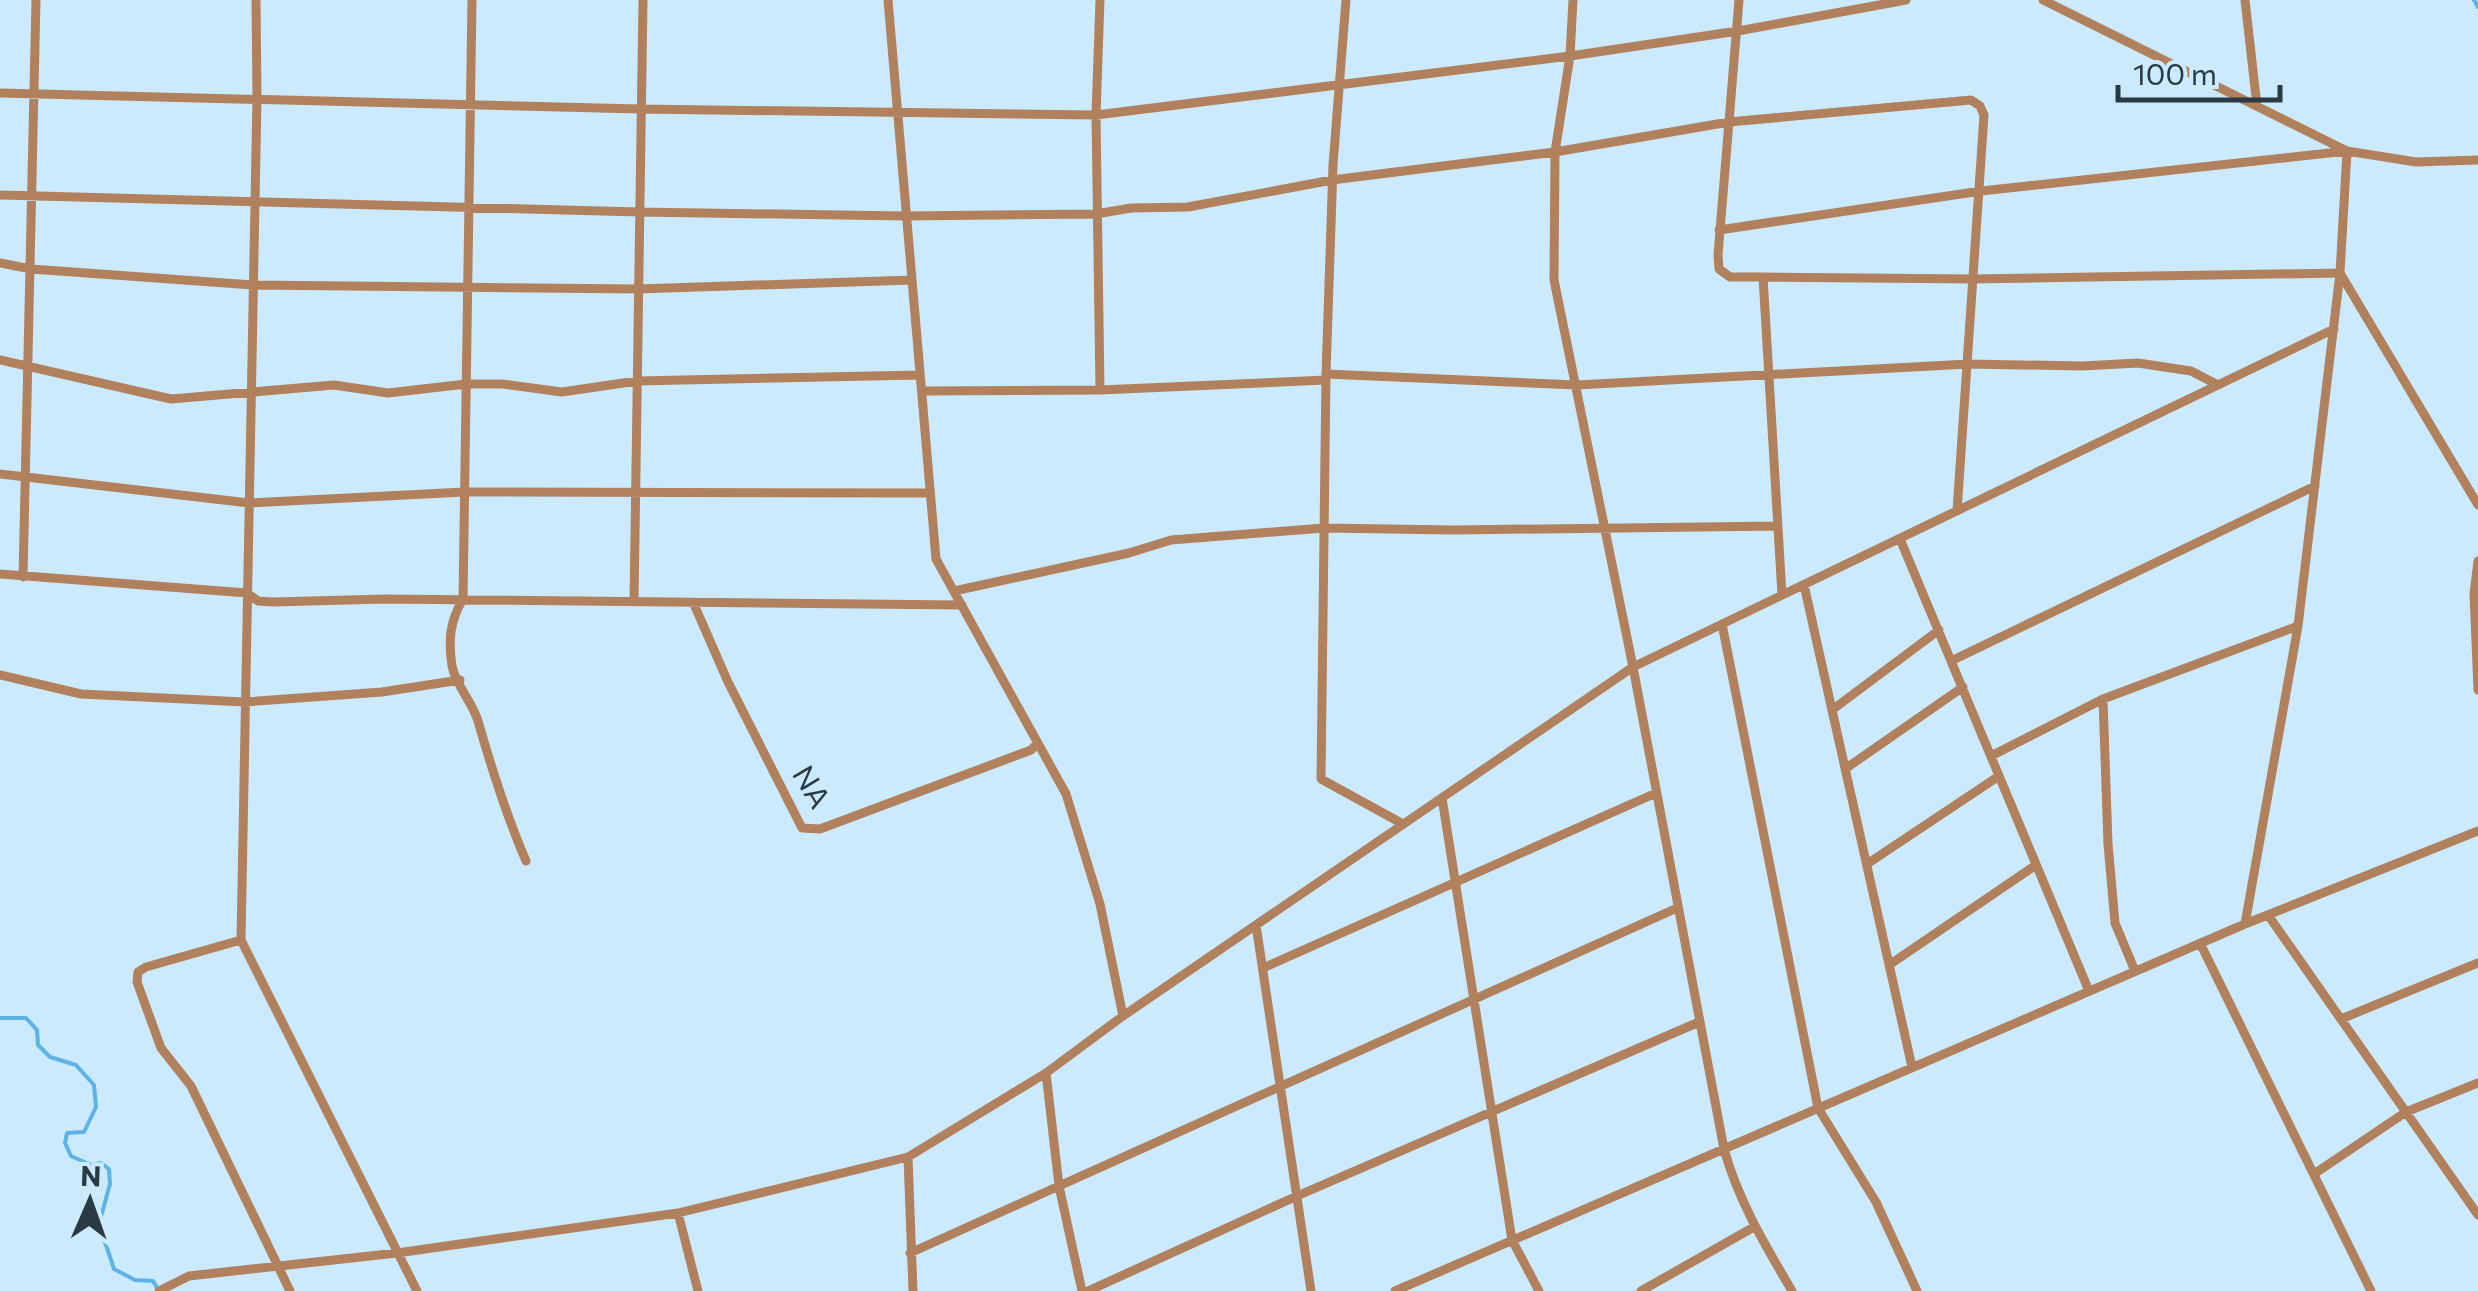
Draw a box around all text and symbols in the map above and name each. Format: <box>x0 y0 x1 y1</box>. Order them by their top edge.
scale bar <box>2118 40 2280 102</box>
text: 100 m <box>2133 54 2217 91</box>
street label: NA <box>786 758 840 814</box>
north arrow <box>40 1151 140 1251</box>
text: N <box>80 1158 102 1192</box>

